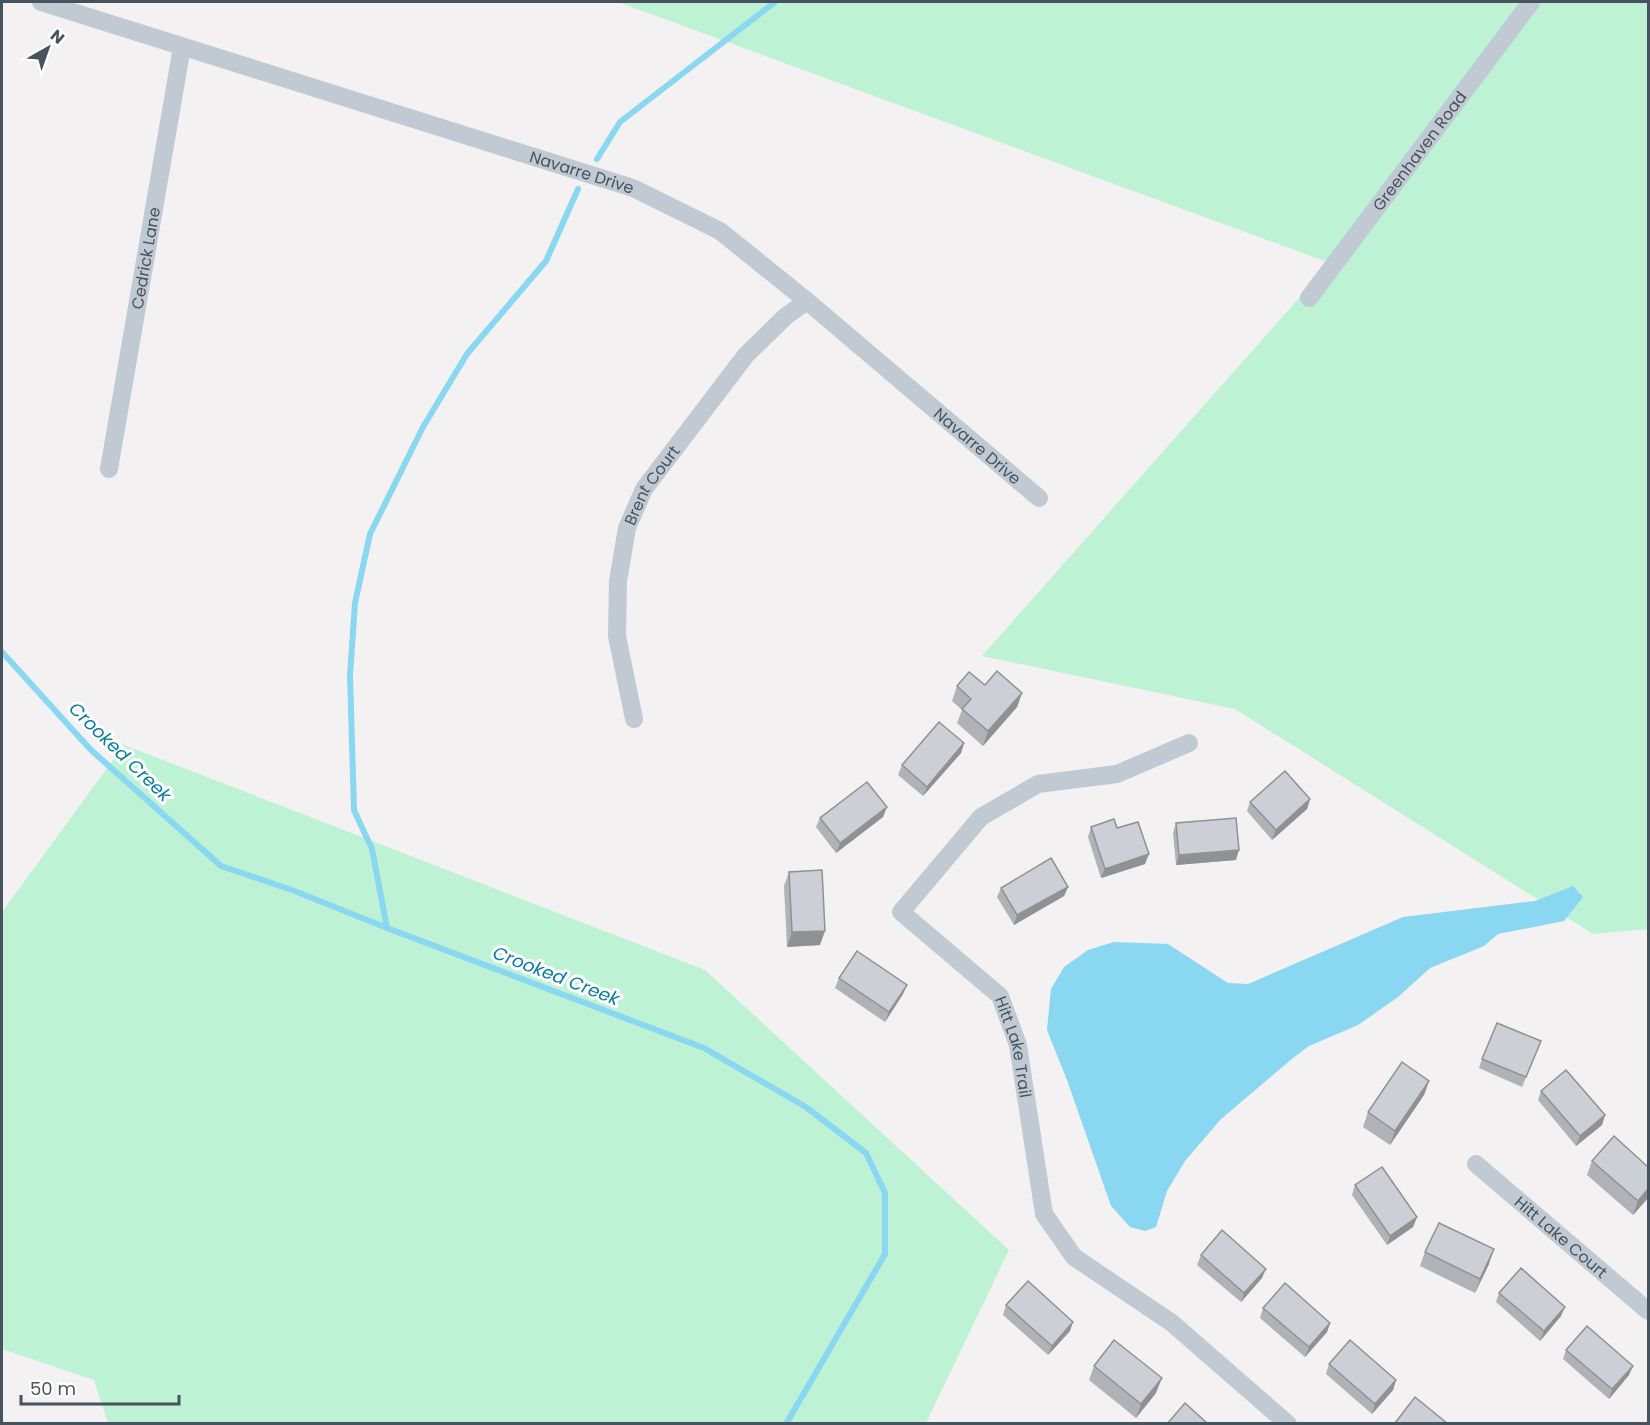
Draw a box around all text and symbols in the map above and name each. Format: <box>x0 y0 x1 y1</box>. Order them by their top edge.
north arrow <box>18 18 78 78</box>
text: N <box>45 24 69 50</box>
street label: Greenhaven Road <box>1367 86 1472 216</box>
street label: Navarre Drive <box>527 145 637 200</box>
street label: Cedrick Lane <box>126 205 166 311</box>
street label: Navarre Drive <box>929 402 1026 490</box>
street label: Brent Court <box>619 441 685 529</box>
water label: Crooked Creek <box>64 696 178 808</box>
water label: Crooked Creek <box>489 940 624 1011</box>
street label: Hitt Lake Trail <box>989 993 1037 1099</box>
street label: Hitt Lake Court <box>1509 1191 1612 1284</box>
scale bar <box>21 1368 178 1406</box>
text: 50 m <box>30 1376 76 1401</box>

